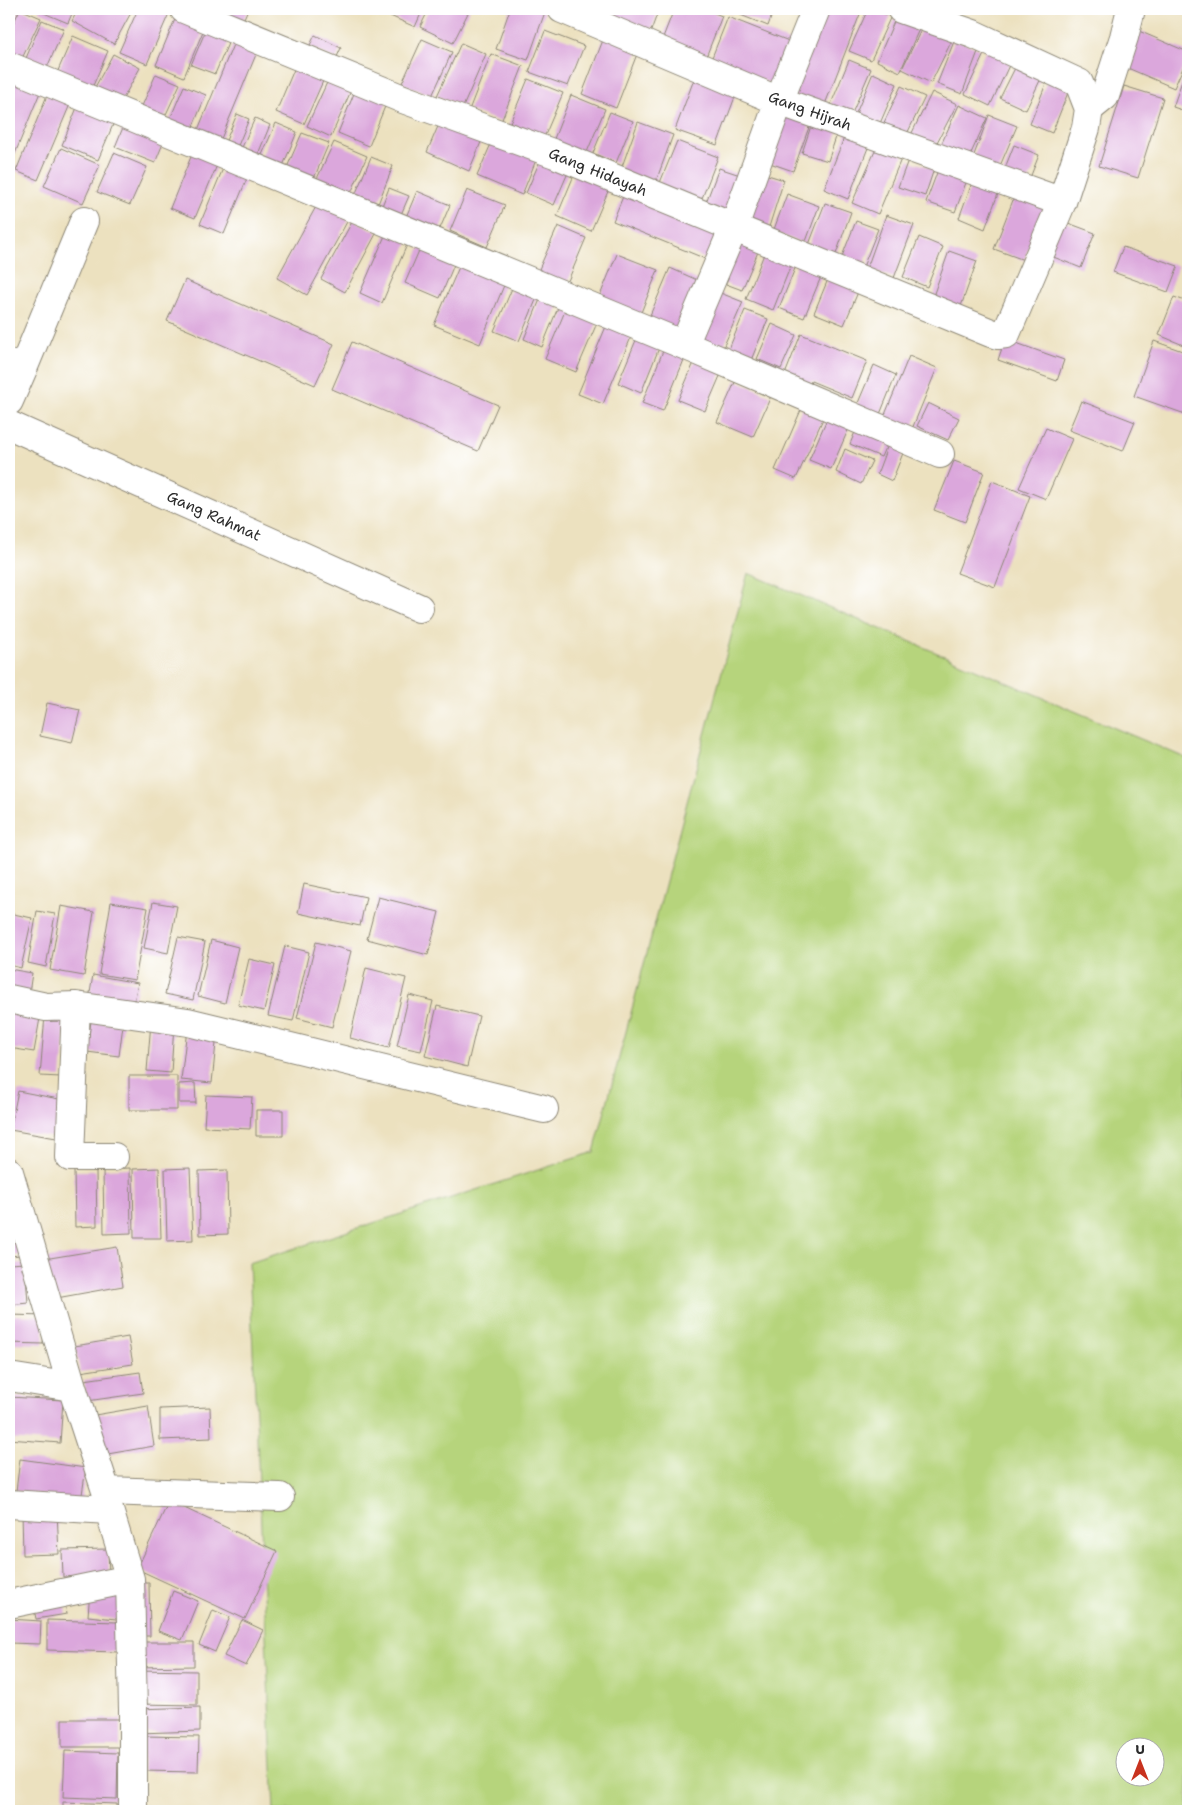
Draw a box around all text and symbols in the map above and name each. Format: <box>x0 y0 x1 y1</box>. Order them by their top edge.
street label: Gang Hijrah <box>765 87 855 135</box>
street label: Gang Hidayah <box>546 143 650 201</box>
street label: Gang Rahmat <box>164 486 264 546</box>
north arrow <box>1114 1738 1164 1788</box>
text: U <box>1135 1740 1145 1758</box>

